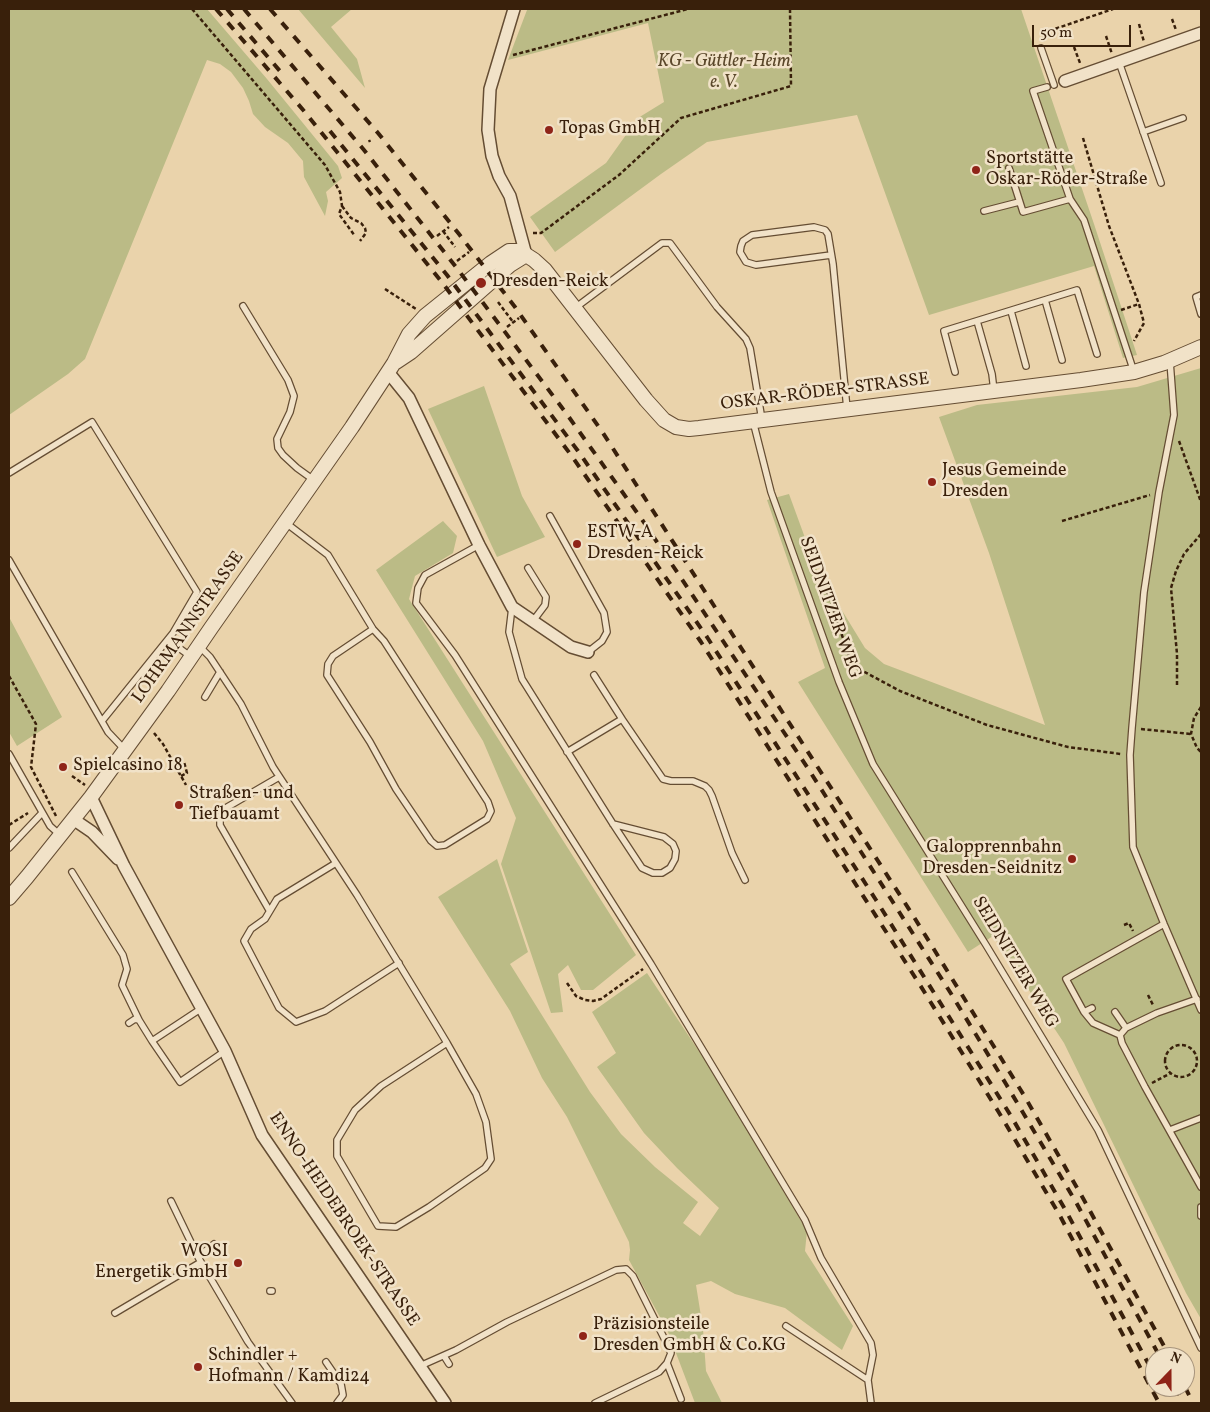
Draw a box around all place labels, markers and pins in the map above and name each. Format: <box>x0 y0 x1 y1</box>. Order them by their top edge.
place label: Topas GmbH <box>559 119 661 141</box>
marker: Topas GmbH <box>543 124 555 136</box>
place label: Sportstätte Oskar-Röder-Straße <box>986 149 1148 192</box>
marker: Sportstätte Oskar-Röder-Straße <box>970 164 982 176</box>
place label: Dresden-Reick <box>492 272 609 294</box>
marker: Dresden-Reick <box>474 276 488 290</box>
place label: Jesus Gemeinde Dresden <box>942 461 1067 504</box>
marker: Jesus Gemeinde Dresden <box>926 476 938 488</box>
place label: ESTW-A Dresden-Reick <box>587 523 704 566</box>
marker: ESTW-A Dresden-Reick <box>571 538 583 550</box>
place label: Spielcasino 18 <box>73 756 183 778</box>
marker: Spielcasino 18 <box>57 761 69 773</box>
place label: Straßen- und Tiefbauamt <box>189 784 294 826</box>
marker: Straßen- und Tiefbauamt <box>173 799 185 811</box>
place label: Galopprennbahn Dresden-Seidnitz <box>923 838 1062 881</box>
marker: Galopprennbahn Dresden-Seidnitz <box>1066 853 1078 865</box>
place label: WOSI Energetik GmbH <box>95 1242 228 1284</box>
marker: WOSI Energetik GmbH <box>232 1257 244 1269</box>
place label: Präzisionsteile Dresden GmbH & Co.KG <box>593 1315 786 1358</box>
marker: Präzisionsteile Dresden GmbH & Co.KG <box>577 1330 589 1342</box>
place label: Schindler + Hofmann / Kamdi24 <box>208 1346 370 1388</box>
marker: Schindler + Hofmann / Kamdi24 <box>192 1361 204 1373</box>

